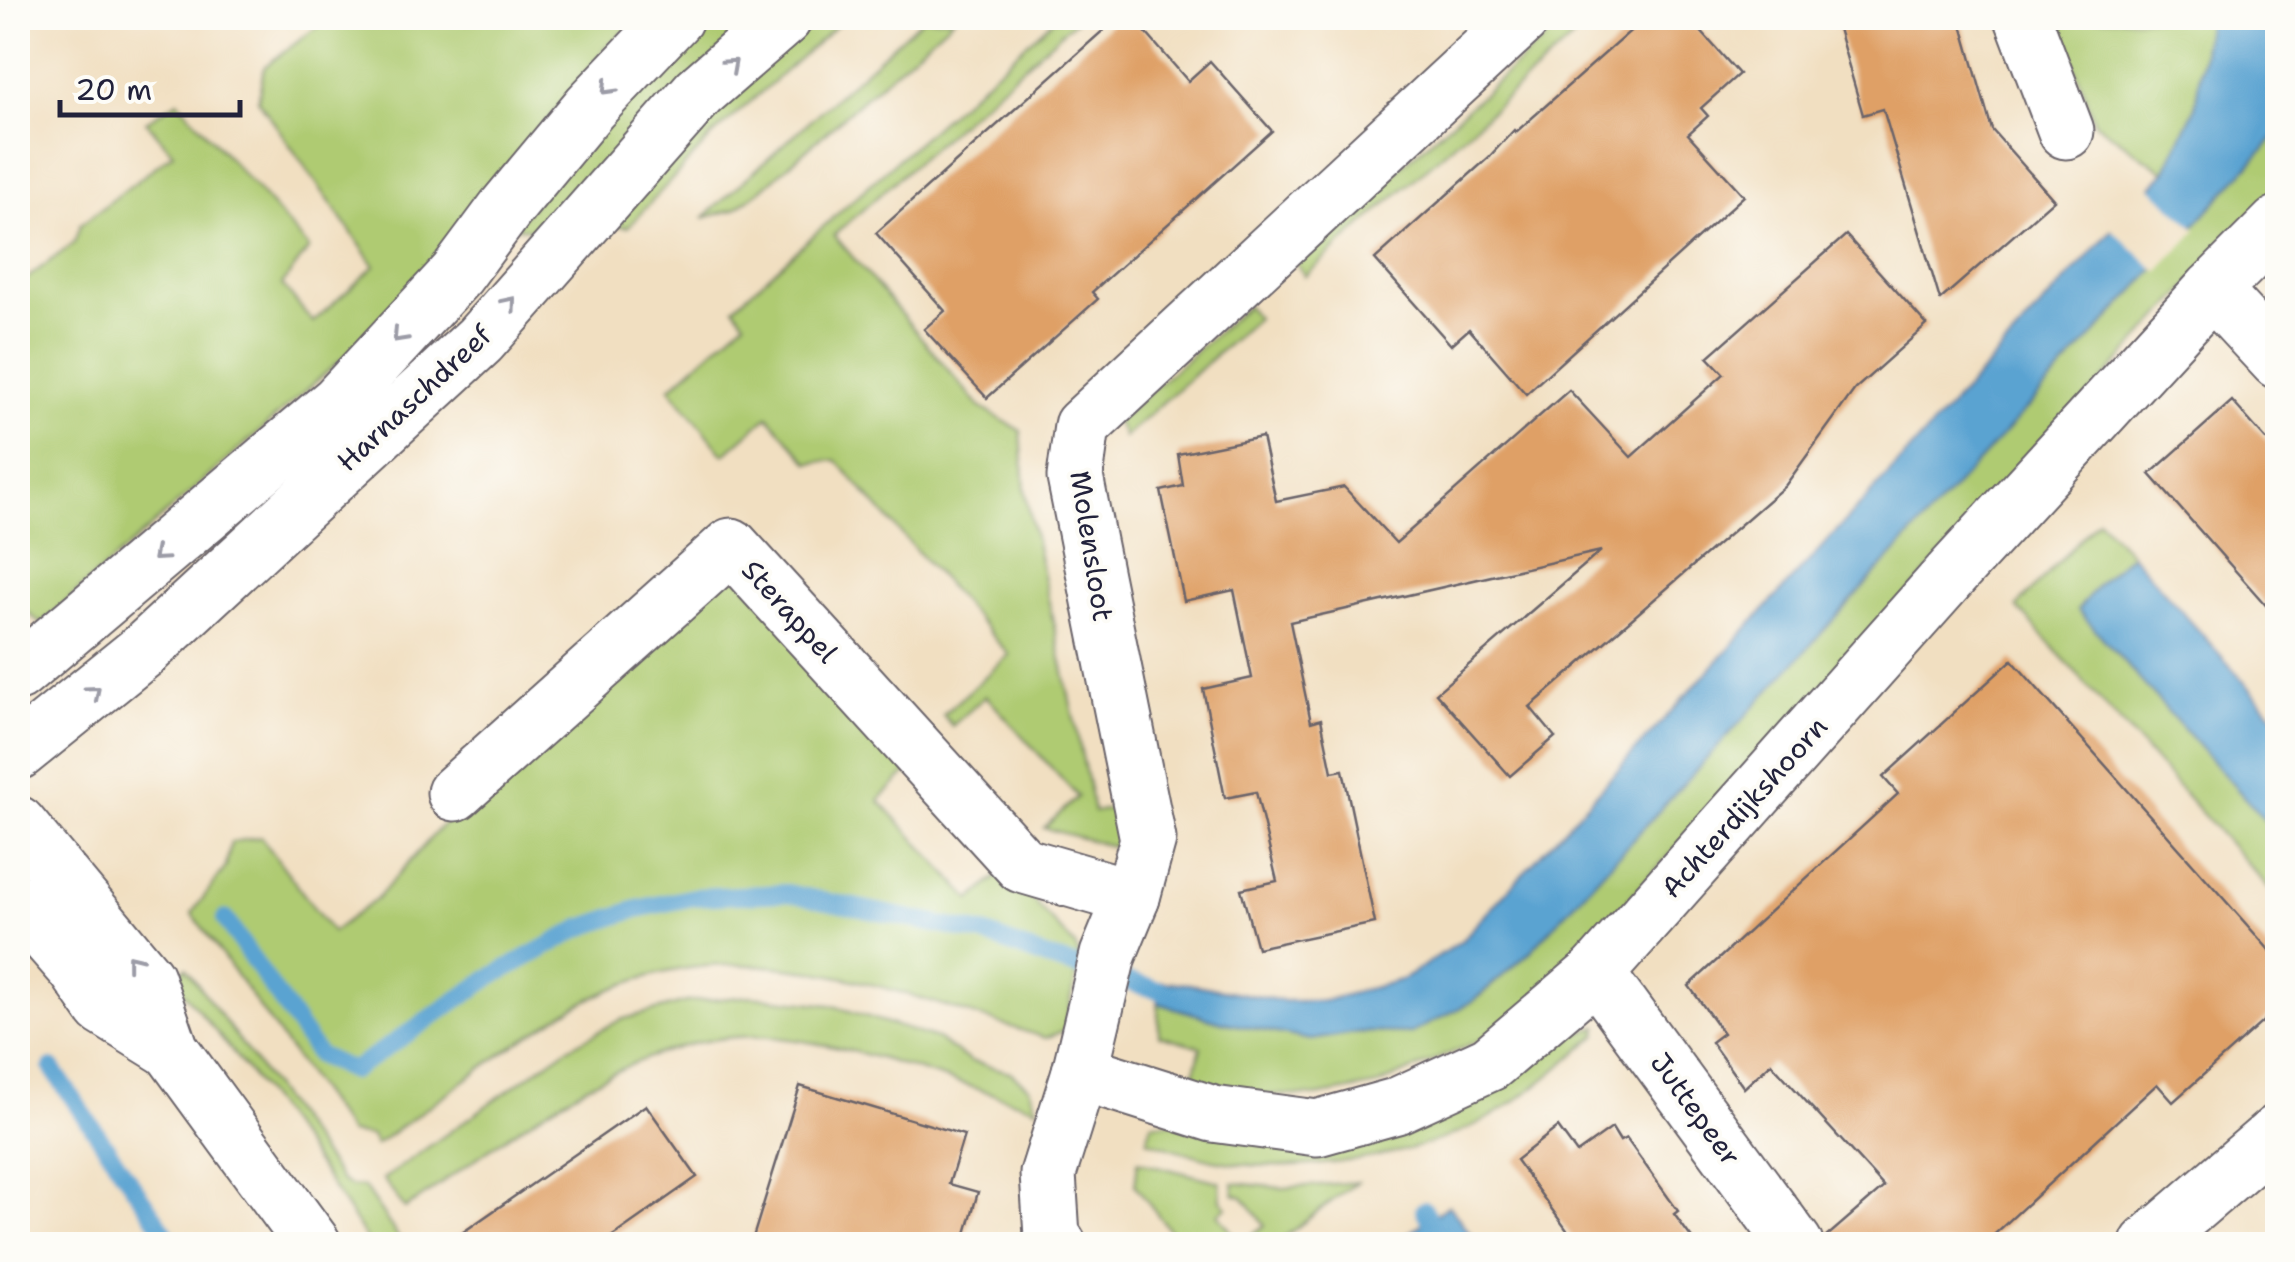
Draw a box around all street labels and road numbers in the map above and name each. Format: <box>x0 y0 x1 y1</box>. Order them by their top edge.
street label: Harnaschdreef <box>328 316 500 480</box>
street label: Molensloot <box>1061 468 1123 624</box>
street label: Sterappel <box>734 551 847 671</box>
street label: Achterdijkshoorn <box>1652 708 1836 906</box>
street label: Juttepeer <box>1642 1045 1750 1173</box>

